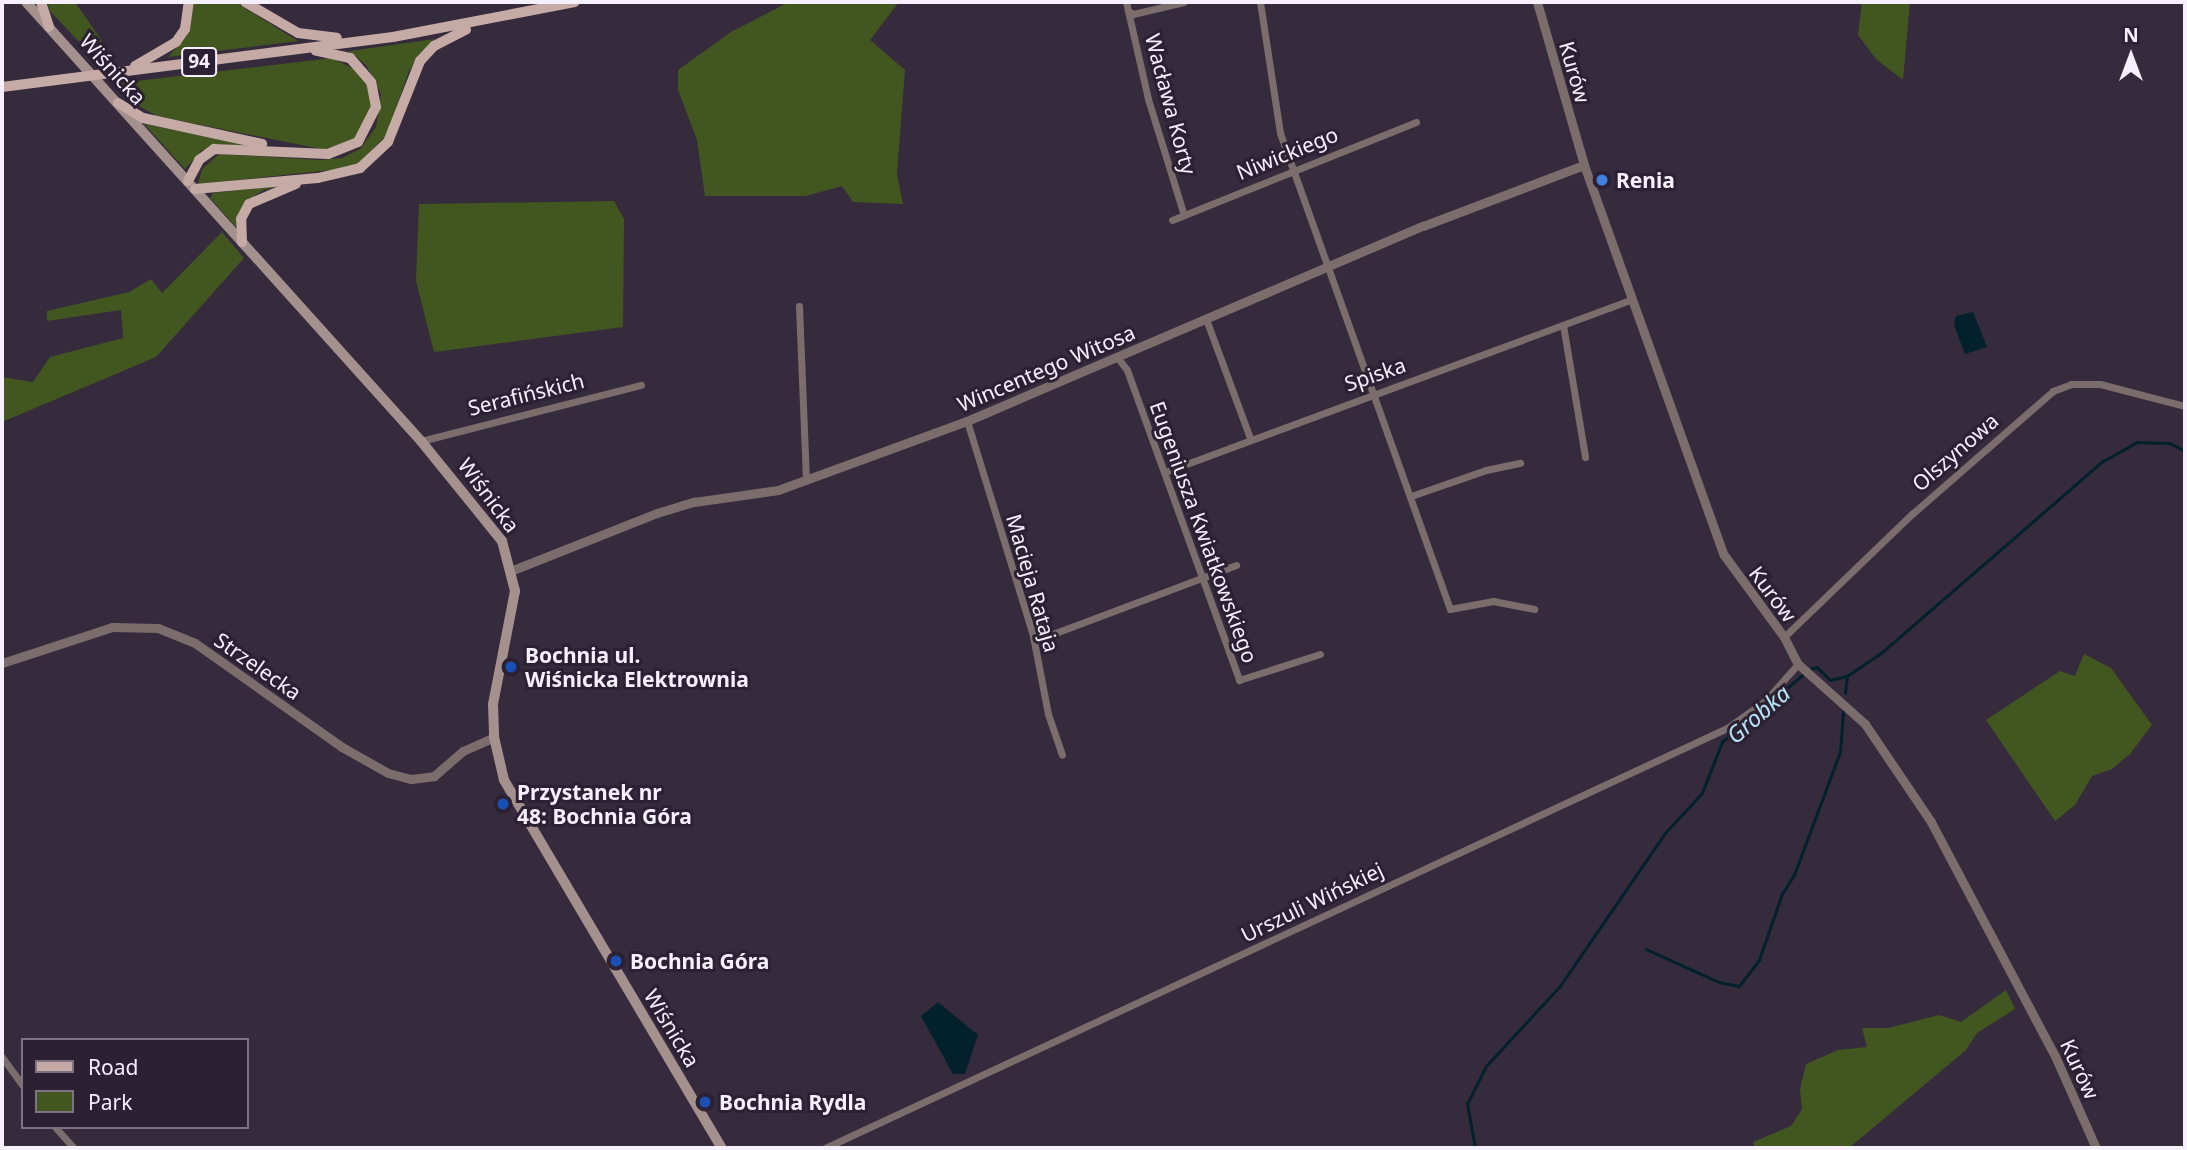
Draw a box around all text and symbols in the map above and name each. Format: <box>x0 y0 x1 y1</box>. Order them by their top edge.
north arrow <box>2096 21 2166 91</box>
text: N <box>2123 22 2139 48</box>
street label: Wiśnicka <box>75 28 151 110</box>
street label: Wacława Korty <box>1140 31 1202 177</box>
street label: Kurów <box>1554 38 1596 106</box>
road number: 94 <box>180 46 218 78</box>
street label: Niwickiego <box>1232 121 1342 185</box>
place label: Renia <box>1616 167 1675 193</box>
marker: Renia <box>1594 172 1610 188</box>
street label: Wincentego Witosa <box>953 319 1139 417</box>
street label: Spiska <box>1341 352 1409 396</box>
street label: Serafińskich <box>465 367 587 421</box>
street label: Eugeniusza Kwiatkowskiego <box>1145 398 1263 666</box>
street label: Olszynowa <box>1907 408 2003 496</box>
street label: Wiśnicka <box>453 453 525 537</box>
street label: Macieja Rataja <box>1001 511 1065 655</box>
street label: Kurów <box>1744 561 1802 627</box>
street label: Strzelecka <box>210 627 306 705</box>
place label: Bochnia ul. Wiśnicka Elektrownia <box>525 642 749 692</box>
marker: Bochnia ul. Wiśnicka Elektrownia <box>503 659 519 675</box>
water label: Grobka <box>1721 679 1795 749</box>
place label: Przystanek nr 48: Bochnia Góra <box>517 779 692 829</box>
marker: Przystanek nr 48: Bochnia Góra <box>495 796 511 812</box>
street label: Urszuli Wińskiej <box>1237 857 1387 947</box>
place label: Bochnia Góra <box>630 948 769 974</box>
marker: Bochnia Góra <box>608 953 624 969</box>
street label: Wiśnicka <box>639 984 705 1072</box>
street label: Kurów <box>2055 1035 2105 1103</box>
legend <box>21 1038 248 1129</box>
text: Road <box>88 1053 138 1081</box>
text: Park <box>88 1088 132 1116</box>
place label: Bochnia Rydla <box>719 1089 866 1115</box>
marker: Bochnia Rydla <box>697 1094 713 1110</box>

